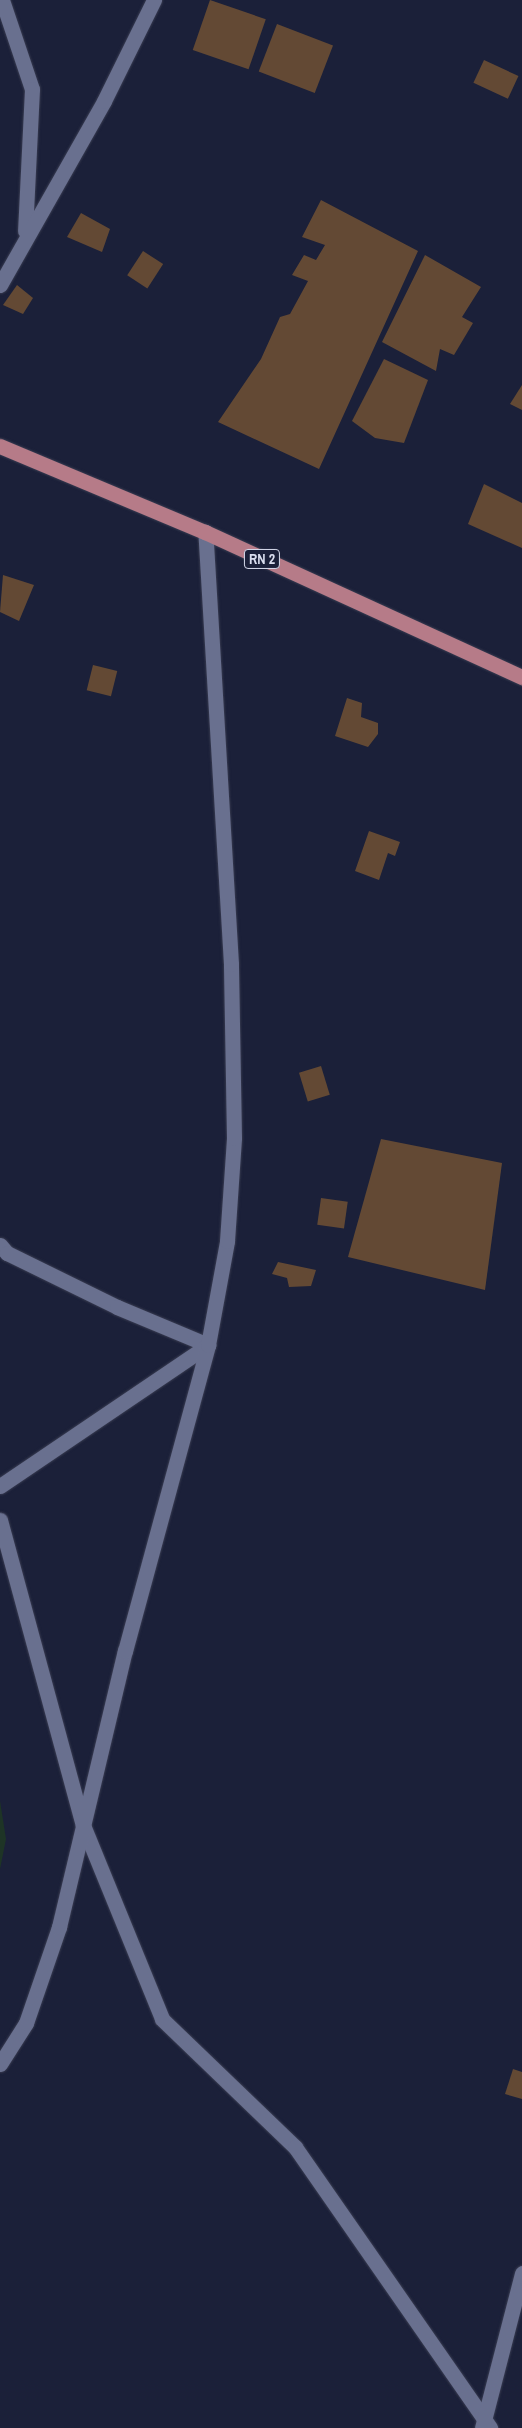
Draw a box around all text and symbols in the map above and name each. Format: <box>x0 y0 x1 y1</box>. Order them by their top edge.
road number: RN 2 <box>243 548 281 570</box>

